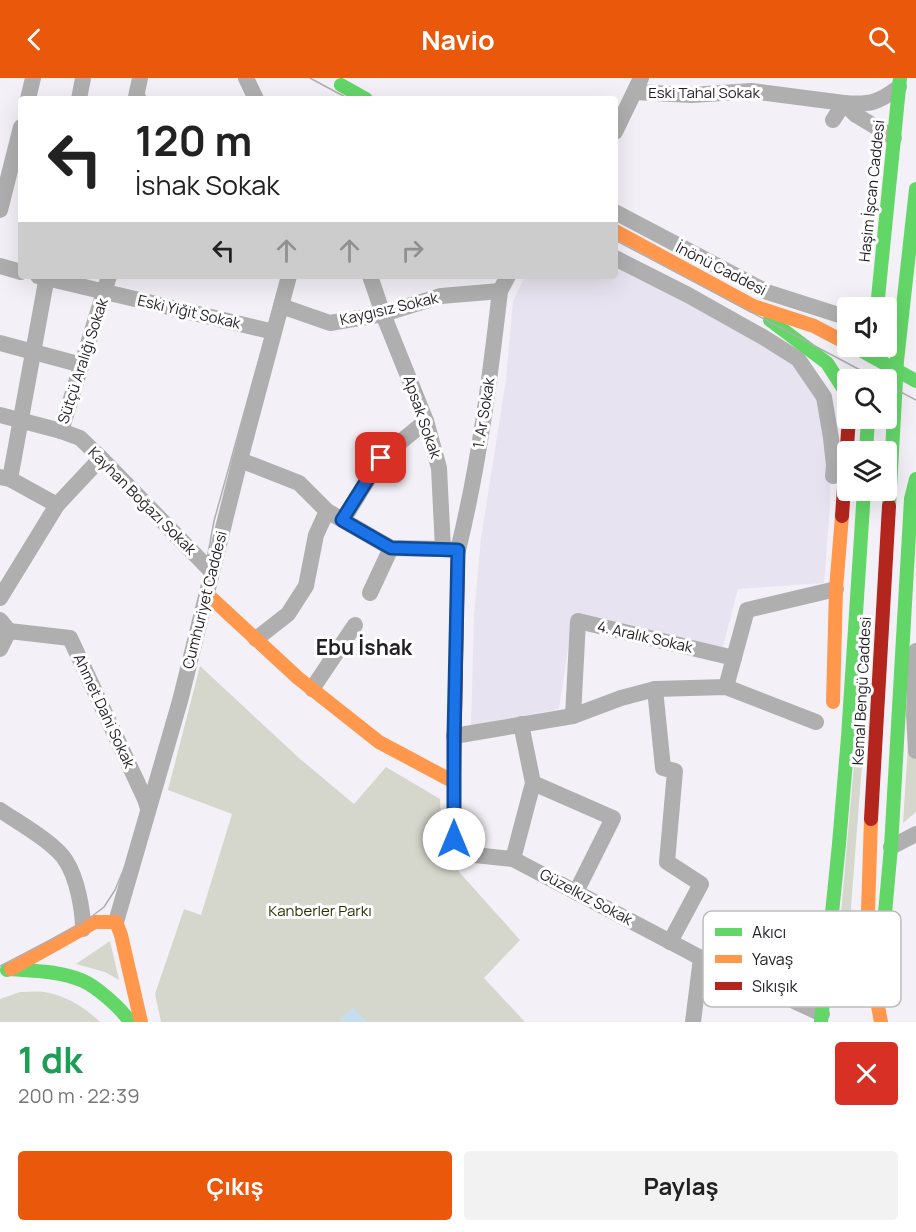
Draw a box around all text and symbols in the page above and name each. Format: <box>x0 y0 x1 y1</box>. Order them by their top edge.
text: Navio <box>421 21 495 58</box>
icon: back <box>18 23 51 56</box>
icon: search <box>865 23 898 56</box>
street label: Eski Tahal Sokak <box>648 82 760 103</box>
text: 120 m <box>135 111 252 169</box>
street label: Haşim İşcan Caddesi <box>854 119 889 263</box>
icon: left <box>36 120 114 198</box>
text: İshak Sokak <box>135 166 280 203</box>
icon: left <box>207 234 240 267</box>
icon: ahead <box>270 234 303 267</box>
icon: ahead <box>333 234 366 267</box>
icon: right <box>396 234 429 267</box>
street label: İnönü Caddesi <box>672 237 770 300</box>
street label: Kaygısız Sokak <box>338 287 441 330</box>
street label: Eski Yiğit Sokak <box>136 289 243 334</box>
street label: Sütçü Aralığı Sokak <box>52 295 113 426</box>
map controls <box>837 297 897 501</box>
button: sound <box>837 297 897 357</box>
button: search <box>837 369 897 429</box>
street label: Apsak Sokak <box>398 373 447 462</box>
street label: 1. Ar Sokak <box>468 376 500 450</box>
pin <box>355 432 406 483</box>
icon: arrive <box>364 441 397 474</box>
button: layers <box>837 441 897 501</box>
street label: Kayhan Boğazı Sokak <box>84 442 201 560</box>
street label: Cumhuriyet Caddesi <box>177 529 232 671</box>
street label: 4. Aralık Sokak <box>595 615 695 658</box>
street label: Kemal Bengü Caddesi <box>847 616 876 766</box>
district label: Ebu İshak <box>316 633 413 661</box>
street label: Ahmet Dahi Sokak <box>69 650 140 772</box>
position arrow <box>422 807 486 871</box>
street label: Güzelkız Sokak <box>536 863 637 930</box>
park label: Kanberler Parkı <box>268 900 372 921</box>
legend <box>703 911 901 1007</box>
text: Akıcı <box>752 921 786 943</box>
text: Yavaş <box>752 948 793 970</box>
text: Sıkışık <box>752 975 798 997</box>
text: 1 dk <box>18 1035 83 1084</box>
button: close <box>835 1042 898 1105</box>
text: 200 m · 22:39 <box>18 1082 140 1109</box>
button: Çıkış <box>18 1151 452 1220</box>
button: Paylaş <box>464 1151 898 1220</box>

